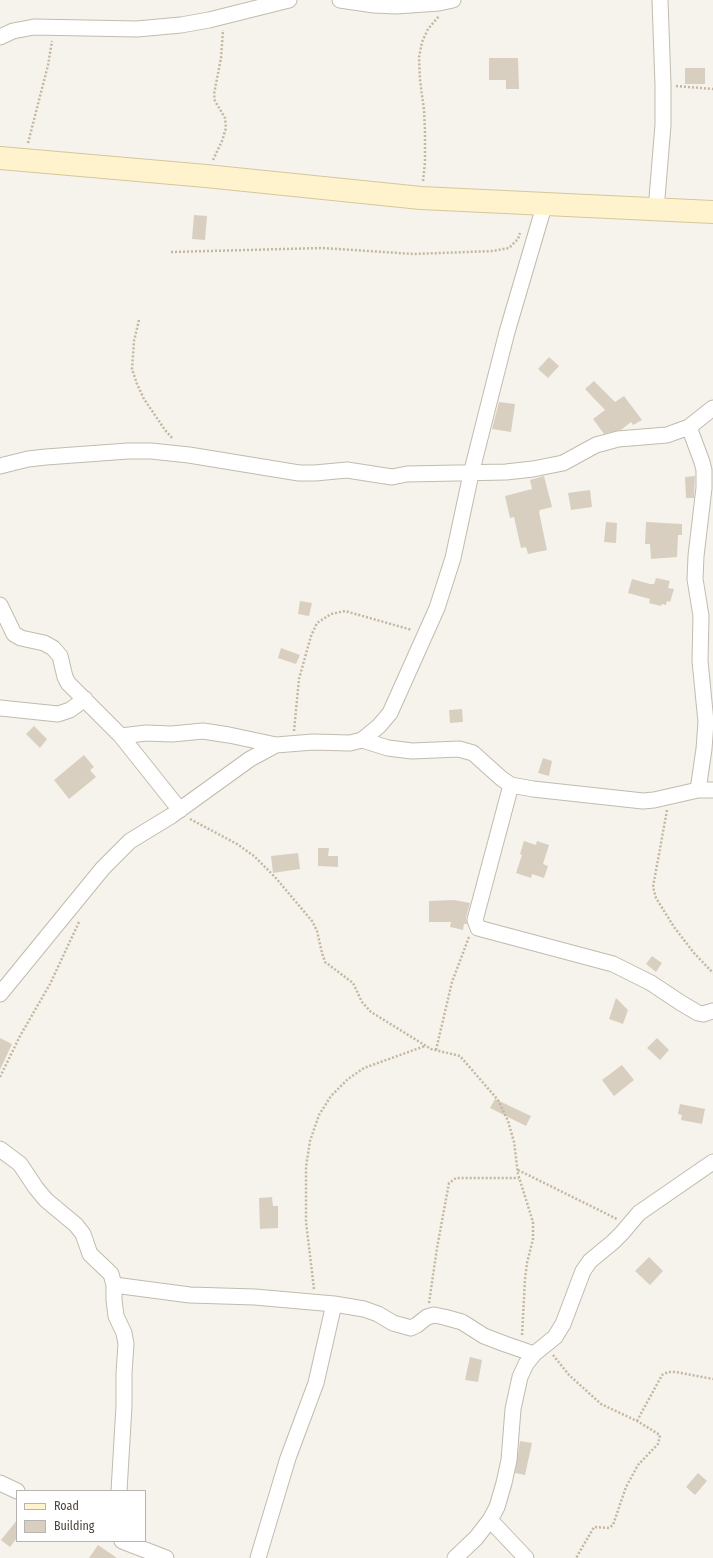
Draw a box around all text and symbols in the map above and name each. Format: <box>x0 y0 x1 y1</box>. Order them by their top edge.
legend <box>16 1490 146 1542</box>
text: Road <box>54 1499 79 1513</box>
text: Building <box>54 1519 94 1533</box>

